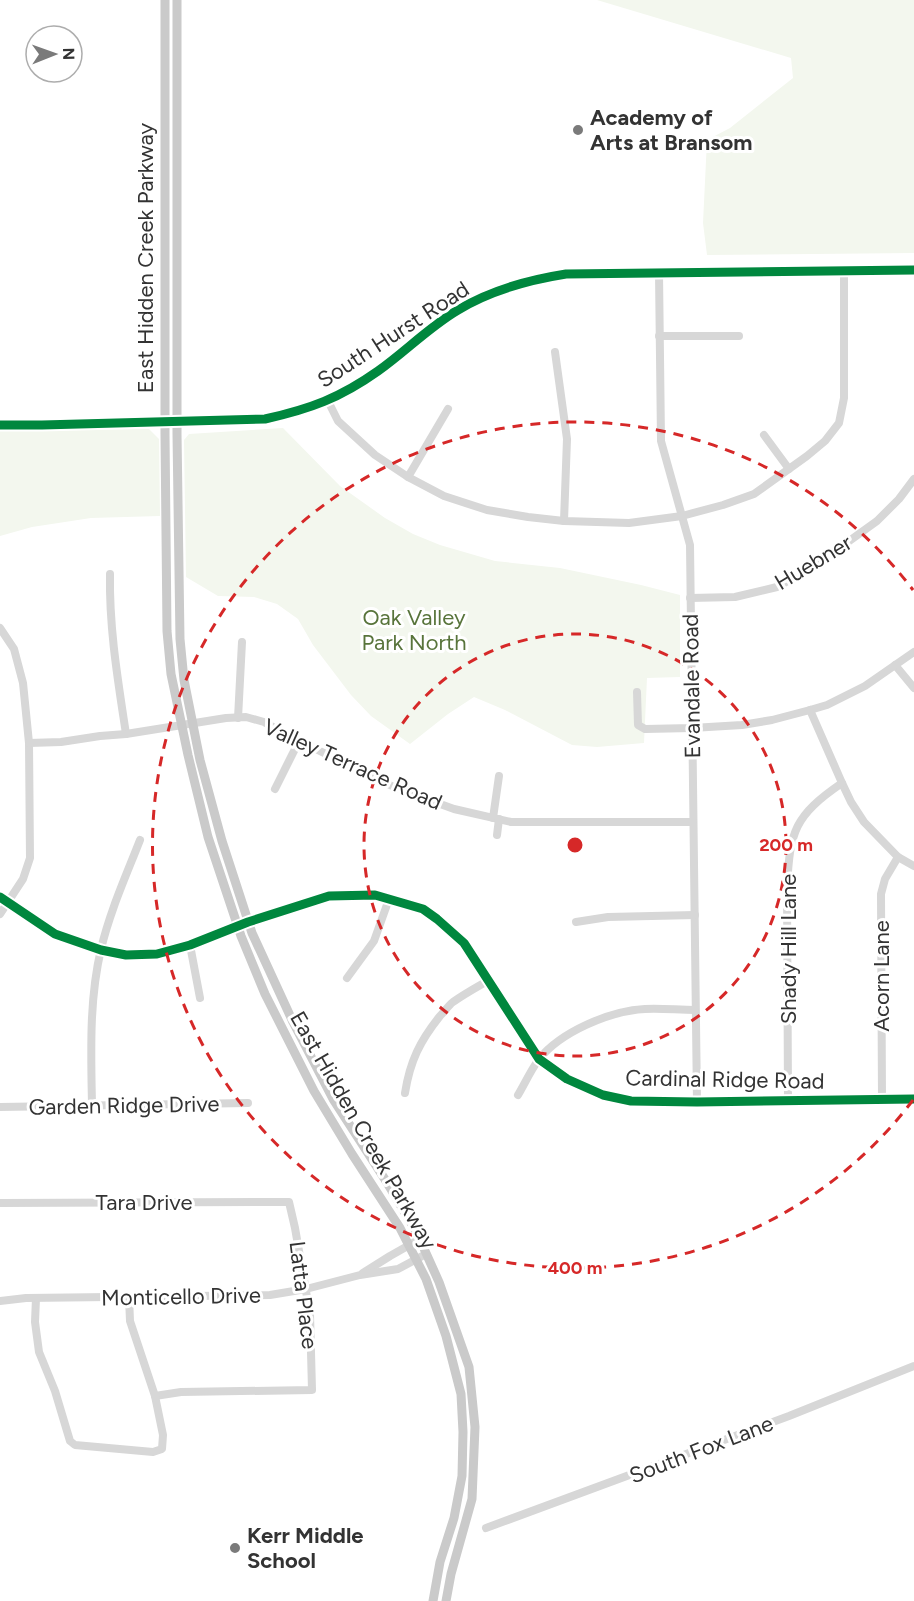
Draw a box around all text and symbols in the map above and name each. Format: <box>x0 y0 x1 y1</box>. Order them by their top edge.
north arrow <box>24 24 84 84</box>
text: N <box>59 47 78 60</box>
place label: Academy of Arts at Bransom <box>590 104 752 156</box>
street label: East Hidden Creek Parkway <box>132 122 159 393</box>
marker: Academy of Arts at Bransom <box>571 123 585 137</box>
street label: South Hurst Road <box>312 275 474 394</box>
street label: Huebner <box>770 529 857 596</box>
park label: Oak Valley Park North <box>361 604 467 656</box>
street label: Evandale Road <box>677 613 706 759</box>
street label: Valley Terrace Road <box>259 713 446 816</box>
text: 200 m <box>759 834 813 856</box>
centre of rings <box>565 835 585 855</box>
street label: Shady Hill Lane <box>775 874 802 1024</box>
street label: Acorn Lane <box>868 920 895 1032</box>
street label: East Hidden Creek Parkway <box>284 1006 443 1254</box>
street label: Cardinal Ridge Road <box>625 1064 825 1095</box>
street label: Garden Ridge Drive <box>28 1090 220 1121</box>
street label: Tara Drive <box>96 1189 192 1216</box>
street label: Latta Place <box>283 1240 324 1351</box>
text: 400 m <box>548 1257 602 1279</box>
street label: Monticello Drive <box>101 1282 261 1311</box>
street label: South Fox Lane <box>625 1410 777 1489</box>
place label: Kerr Middle School <box>247 1522 364 1574</box>
marker: Kerr Middle School <box>228 1541 242 1555</box>

